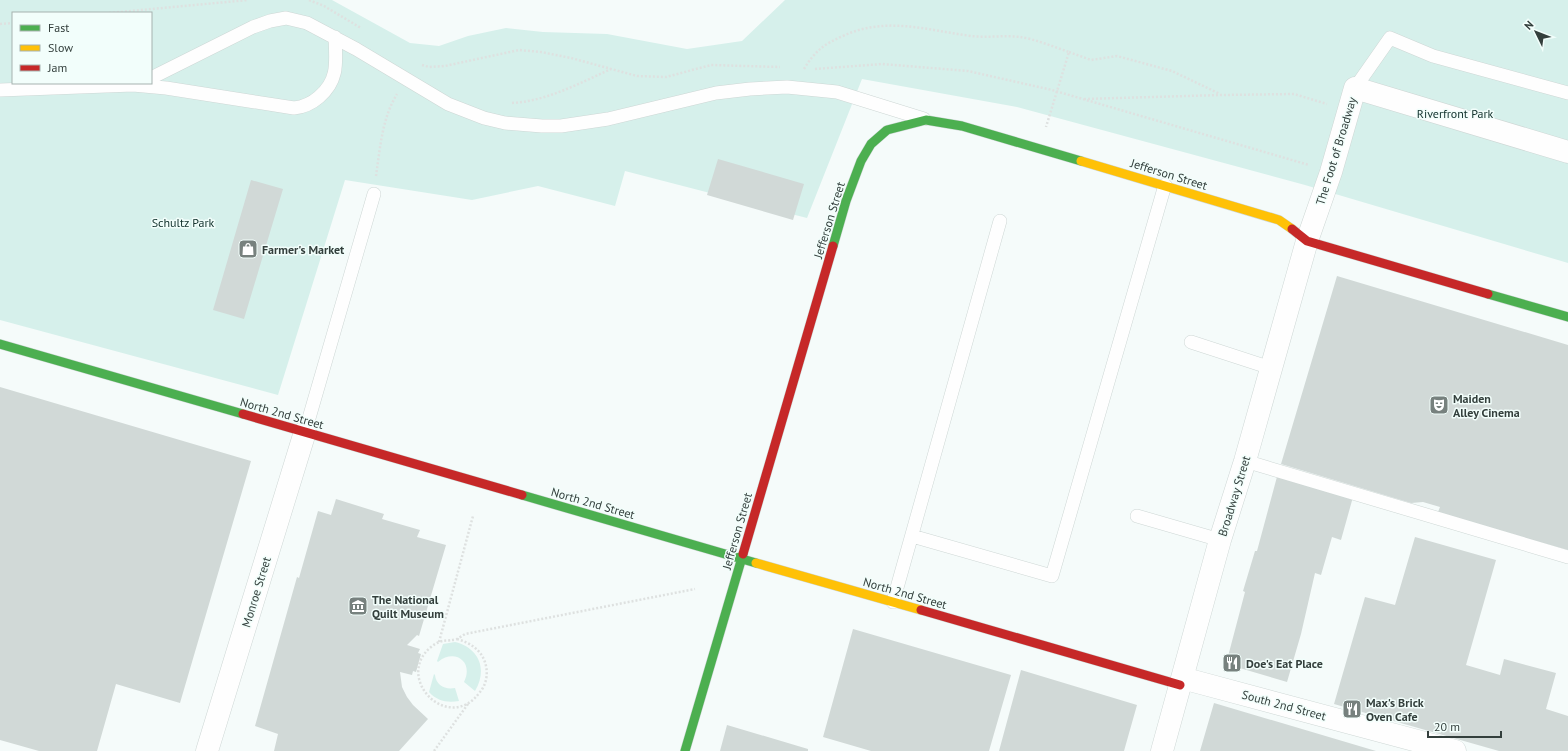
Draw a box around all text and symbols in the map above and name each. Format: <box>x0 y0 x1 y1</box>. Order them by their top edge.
legend <box>12 12 152 84</box>
north arrow <box>1516 12 1556 52</box>
text: N <box>1521 18 1536 33</box>
text: Fast <box>48 20 69 35</box>
text: Slow <box>48 40 73 55</box>
text: Jam <box>47 60 67 75</box>
street label: The Foot of Broadway <box>1312 95 1360 207</box>
park label: Riverfront Park <box>1417 106 1493 121</box>
street label: Jefferson Street <box>1128 155 1209 193</box>
street label: Jefferson Street <box>810 180 848 261</box>
park label: Schultz Park <box>152 215 215 230</box>
shop icon: Farmer's Market <box>237 238 259 260</box>
place label: Farmer's Market <box>262 242 345 257</box>
place label: Maiden Alley Cinema <box>1453 391 1520 420</box>
street label: North 2nd Street <box>239 394 325 432</box>
theatre icon: Maiden Alley Cinema <box>1428 394 1450 416</box>
street label: Broadway Street <box>1215 454 1253 538</box>
street label: North 2nd Street <box>550 484 636 522</box>
street label: Jefferson Street <box>719 491 755 572</box>
street label: Monroe Street <box>238 555 274 629</box>
street label: North 2nd Street <box>862 574 948 612</box>
place label: The National Quilt Museum <box>372 592 444 621</box>
museum icon: The National Quilt Museum <box>347 595 369 617</box>
restaurant icon: Doe's Eat Place <box>1221 652 1243 674</box>
place label: Doe's Eat Place <box>1246 656 1323 671</box>
street label: South 2nd Street <box>1240 687 1328 723</box>
place label: Max's Brick Oven Cafe <box>1366 695 1424 724</box>
restaurant icon: Max's Brick Oven Cafe <box>1341 698 1363 720</box>
scale bar <box>1428 713 1501 739</box>
text: 20 m <box>1434 719 1460 734</box>

